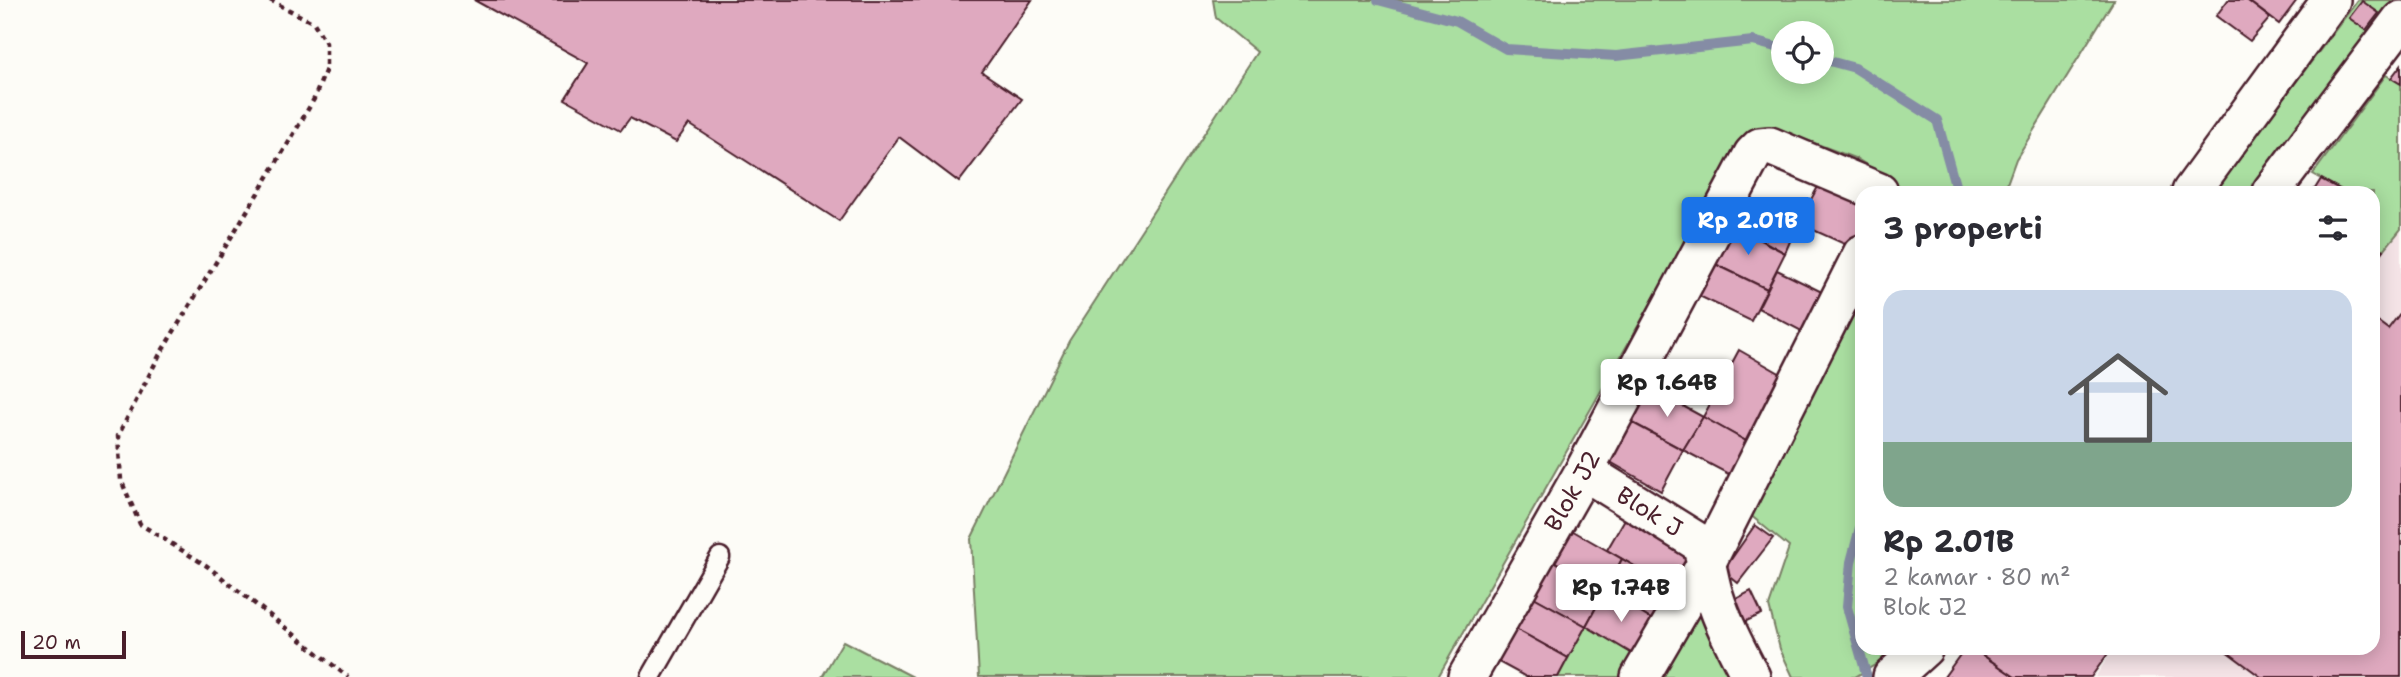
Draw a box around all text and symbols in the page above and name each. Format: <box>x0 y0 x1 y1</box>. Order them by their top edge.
map controls <box>1771 21 1834 84</box>
button: locate <box>1771 21 1834 84</box>
pin: Rp 2.01B <box>1676 198 1820 257</box>
text: Rp 2.01B <box>1698 205 1798 235</box>
text: 3 properti <box>1883 208 2043 249</box>
icon: filters <box>2314 209 2352 247</box>
icon: home <box>2055 335 2181 461</box>
pin: Rp 1.64B <box>1595 360 1739 419</box>
text: Rp 1.64B <box>1617 367 1717 397</box>
street label: Blok J2 <box>1537 445 1608 537</box>
street label: Blok J <box>1610 479 1689 544</box>
text: Rp 2.01B <box>1883 521 2015 562</box>
text: 2 kamar · 80 m² <box>1883 562 2070 592</box>
pin: Rp 1.74B <box>1549 564 1693 624</box>
text: Rp 1.74B <box>1572 572 1670 602</box>
text: Blok J2 <box>1883 592 1967 622</box>
scale bar <box>21 628 126 660</box>
text: 20 m <box>32 630 81 655</box>

